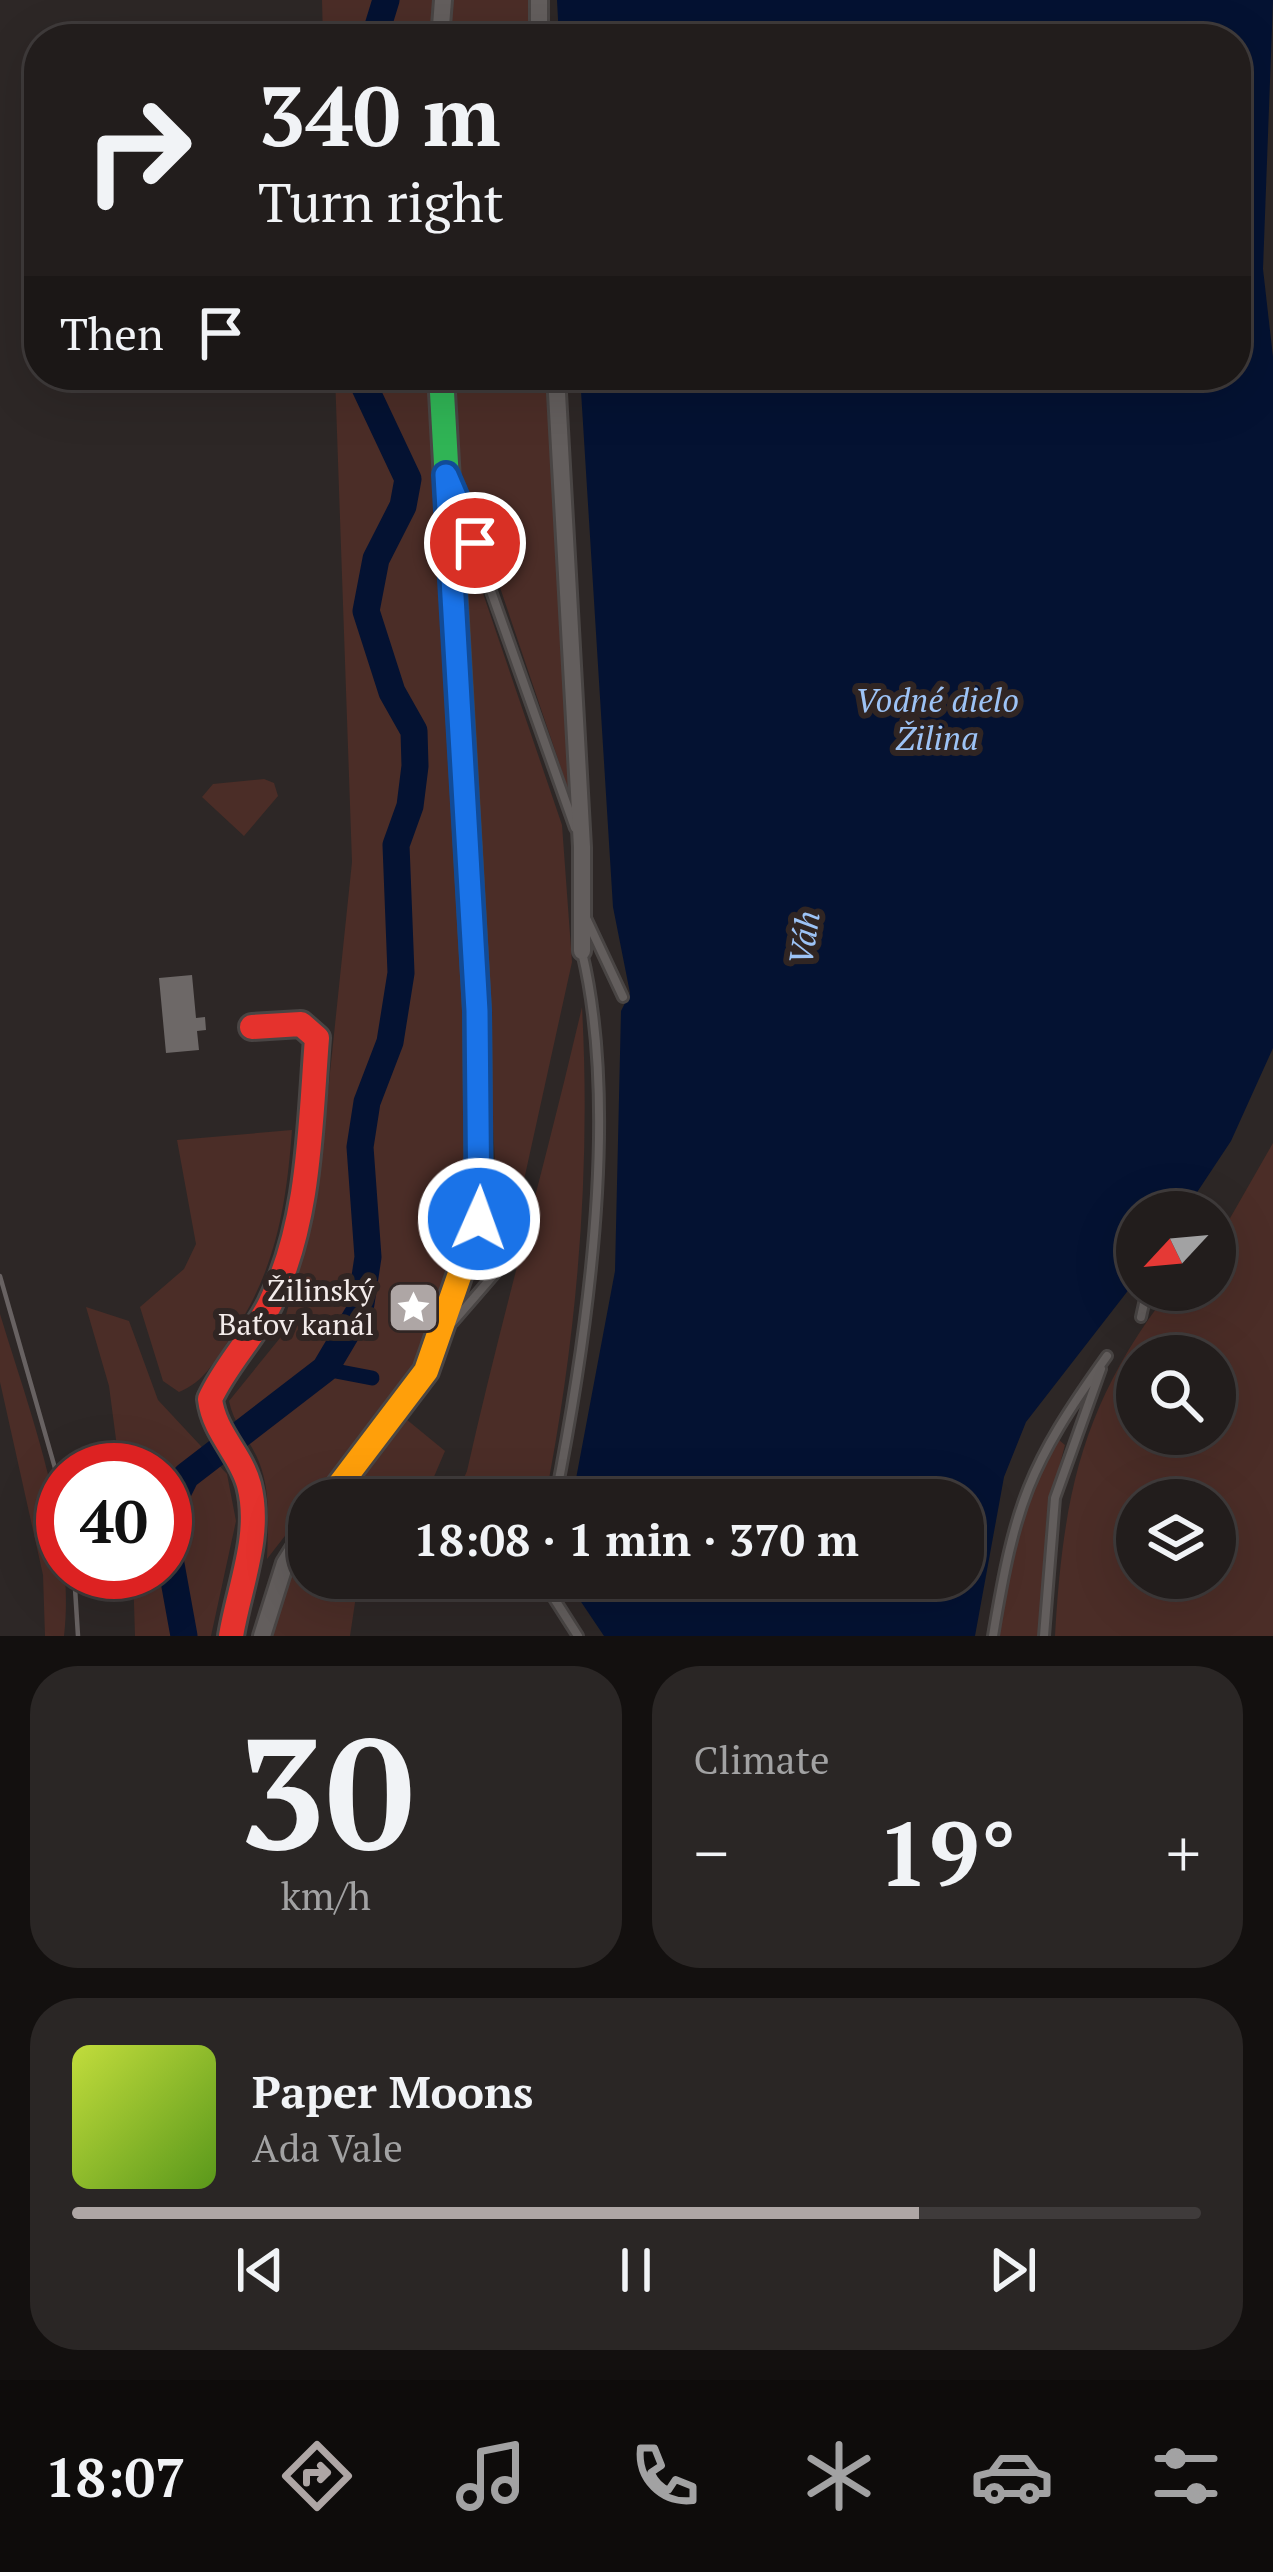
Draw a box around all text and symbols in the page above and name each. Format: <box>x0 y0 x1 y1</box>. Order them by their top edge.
text: 340 m <box>258 59 501 170</box>
icon: right <box>60 72 216 228</box>
text: Turn right <box>258 166 504 237</box>
icon: arrive <box>188 300 254 366</box>
text: Then <box>60 303 164 363</box>
pin <box>424 492 526 594</box>
icon: arrive <box>442 510 508 576</box>
water label: Vodné dielo Žilina <box>855 678 1019 759</box>
water label: Váh <box>778 907 829 968</box>
position arrow <box>416 1156 542 1282</box>
north arrow <box>1116 1191 1236 1311</box>
map controls <box>1116 1191 1236 1599</box>
place label: Žilinský Baťov kanál <box>218 1270 375 1344</box>
place icon: Žilinský Baťov kanál <box>385 1280 441 1336</box>
button: search <box>1116 1335 1236 1455</box>
speed limit sign: 40 <box>36 1443 192 1599</box>
button: layers <box>1116 1479 1236 1599</box>
text: 18:08 · 1 min · 370 m <box>413 1509 859 1569</box>
text: 30 <box>238 1687 414 1894</box>
text: Climate <box>694 1733 830 1785</box>
text: 19° <box>878 1792 1017 1912</box>
text: − <box>694 1808 729 1896</box>
text: + <box>1166 1808 1201 1896</box>
text: km/h <box>281 1869 371 1921</box>
text: Paper Moons <box>252 2061 533 2121</box>
text: Ada Vale <box>252 2121 403 2173</box>
icon: previous <box>227 2237 293 2303</box>
icon: pause <box>603 2237 669 2303</box>
icon: next <box>980 2237 1046 2303</box>
icon: directions <box>275 2434 359 2518</box>
icon: music <box>449 2434 533 2518</box>
icon: phone <box>623 2434 707 2518</box>
icon: climate <box>797 2434 881 2518</box>
icon: car <box>970 2434 1054 2518</box>
icon: filters <box>1144 2434 1228 2518</box>
text: 18:07 <box>45 2441 185 2512</box>

